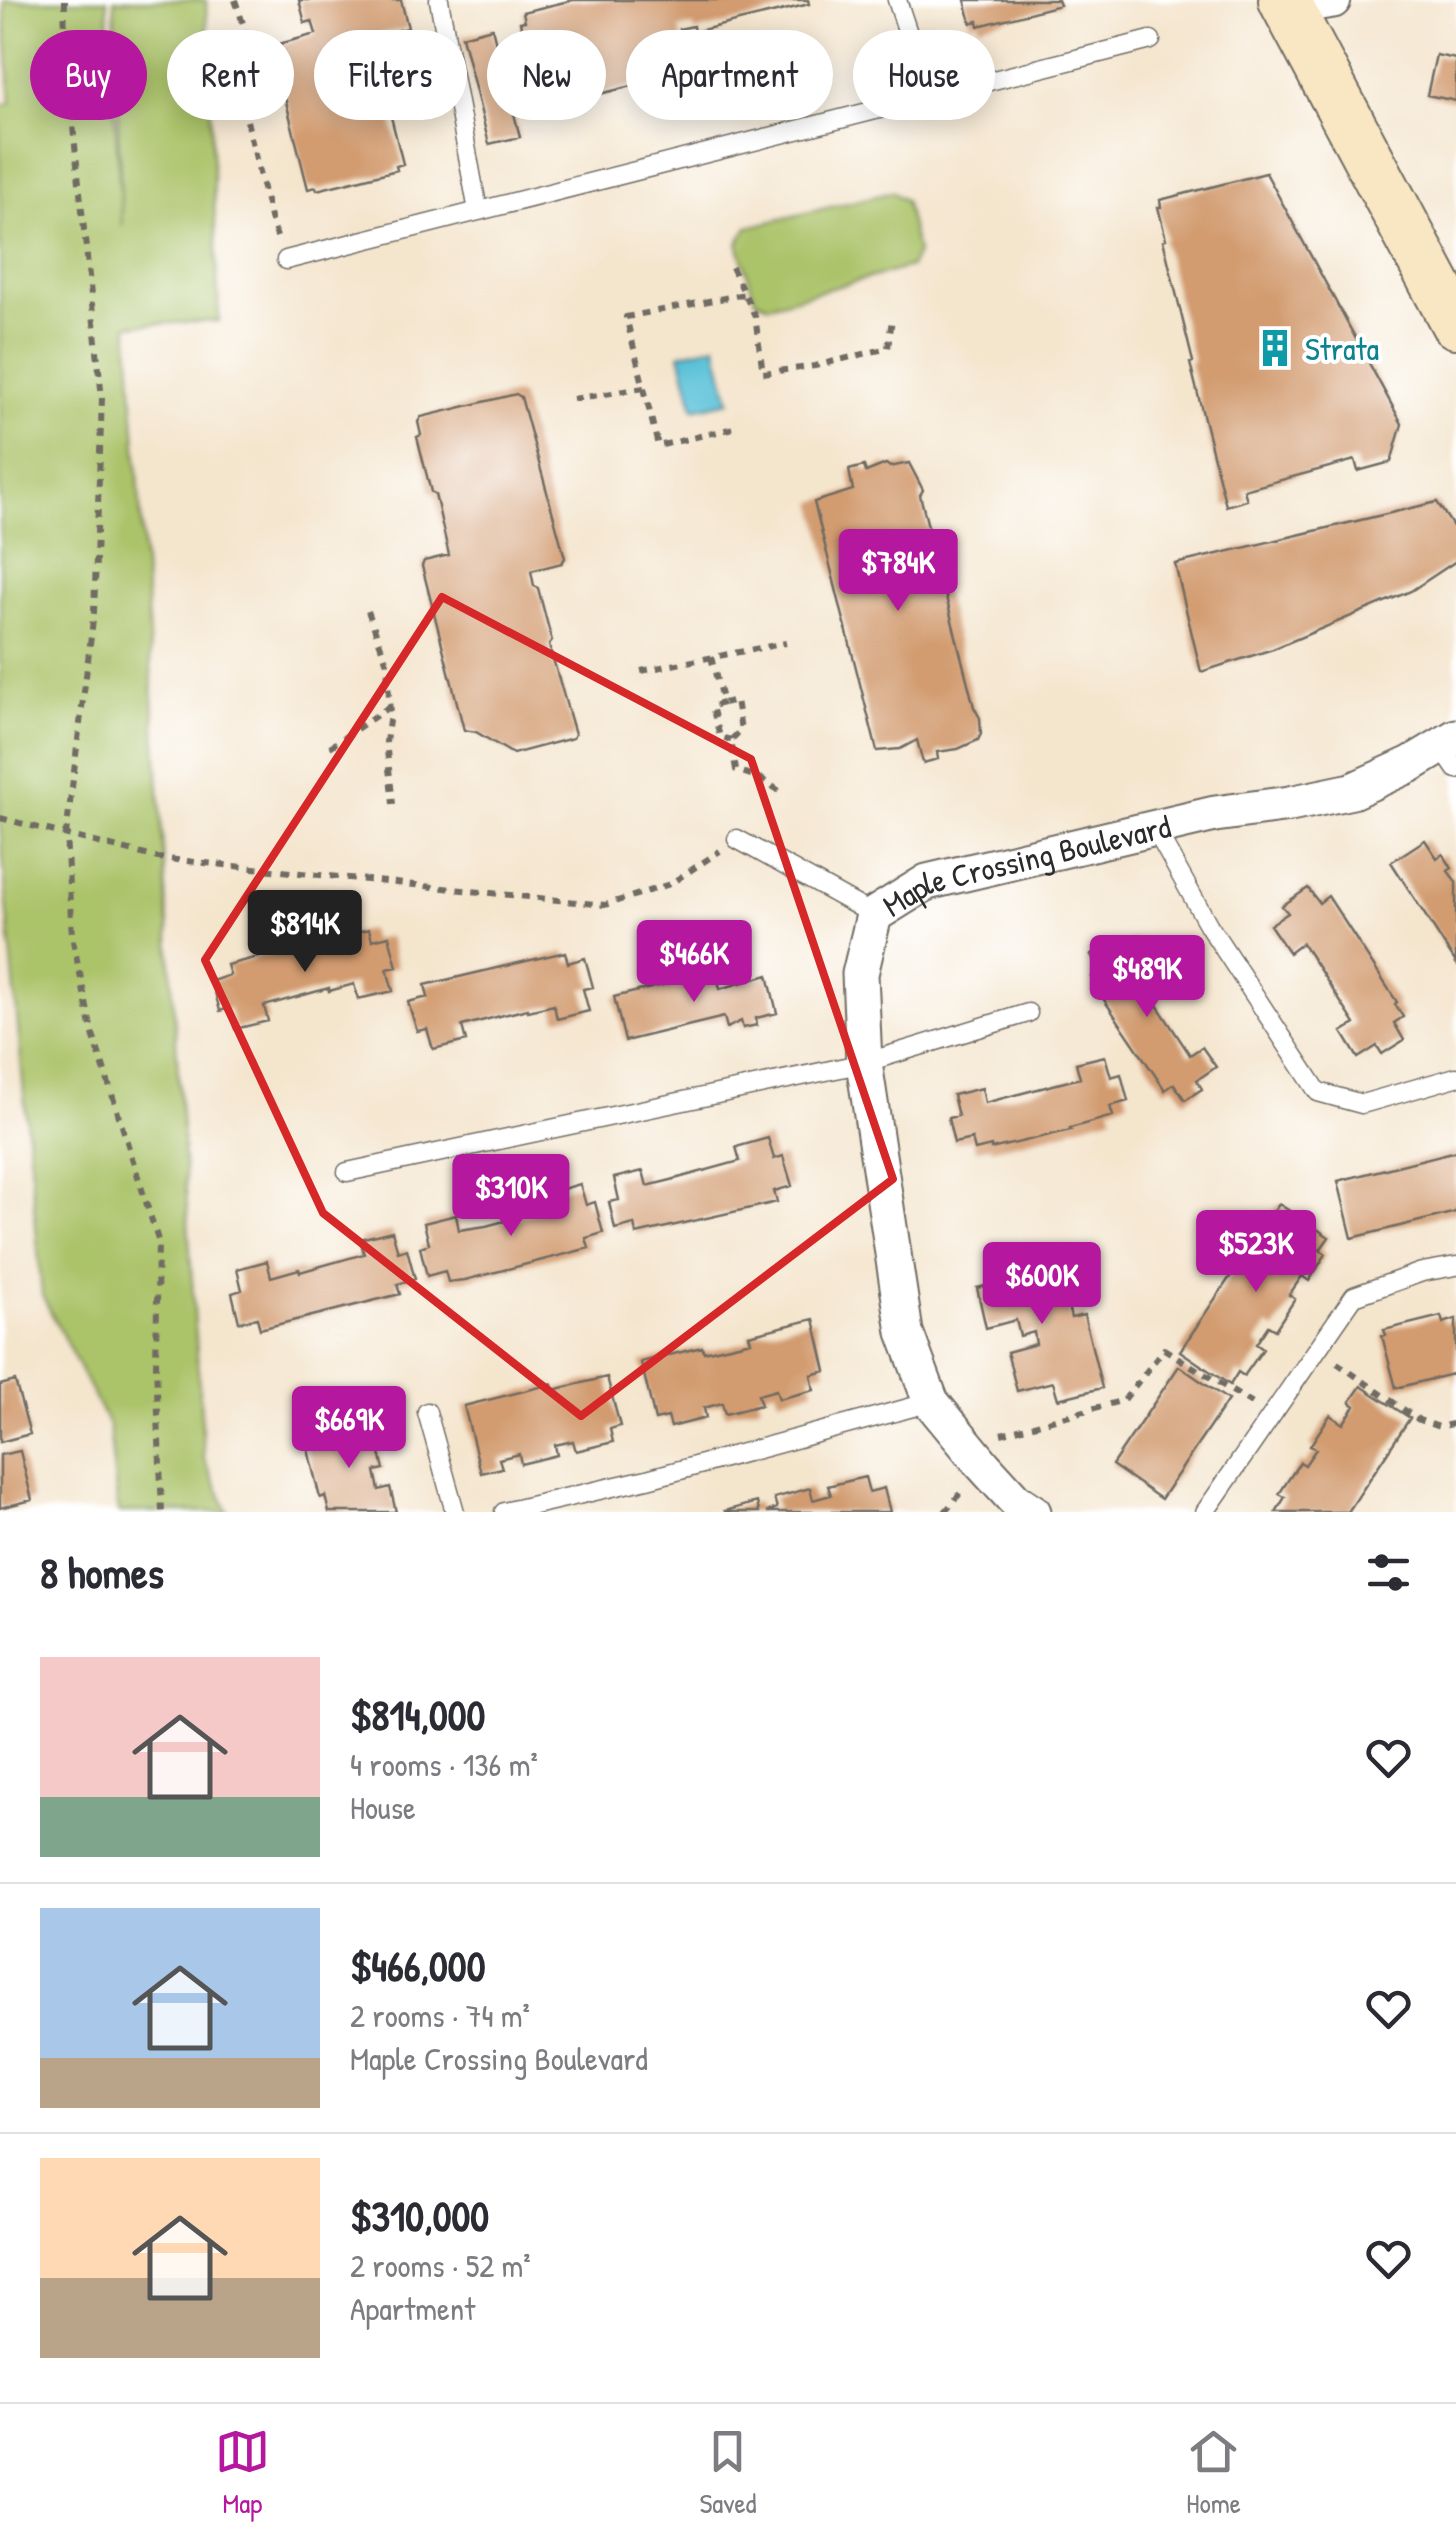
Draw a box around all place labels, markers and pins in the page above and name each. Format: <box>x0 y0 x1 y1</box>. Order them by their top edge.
building icon: Strata <box>1254 327 1296 369</box>
place label: Strata <box>1305 327 1379 370</box>
pin: $784K <box>828 529 968 614</box>
pin: $814K <box>235 890 375 975</box>
pin: $466K <box>624 920 764 1005</box>
pin: $489K <box>1077 935 1217 1020</box>
pin: $310K <box>441 1154 581 1239</box>
pin: $523K <box>1186 1210 1326 1295</box>
pin: $600K <box>972 1242 1112 1327</box>
pin: $669K <box>279 1386 419 1471</box>

